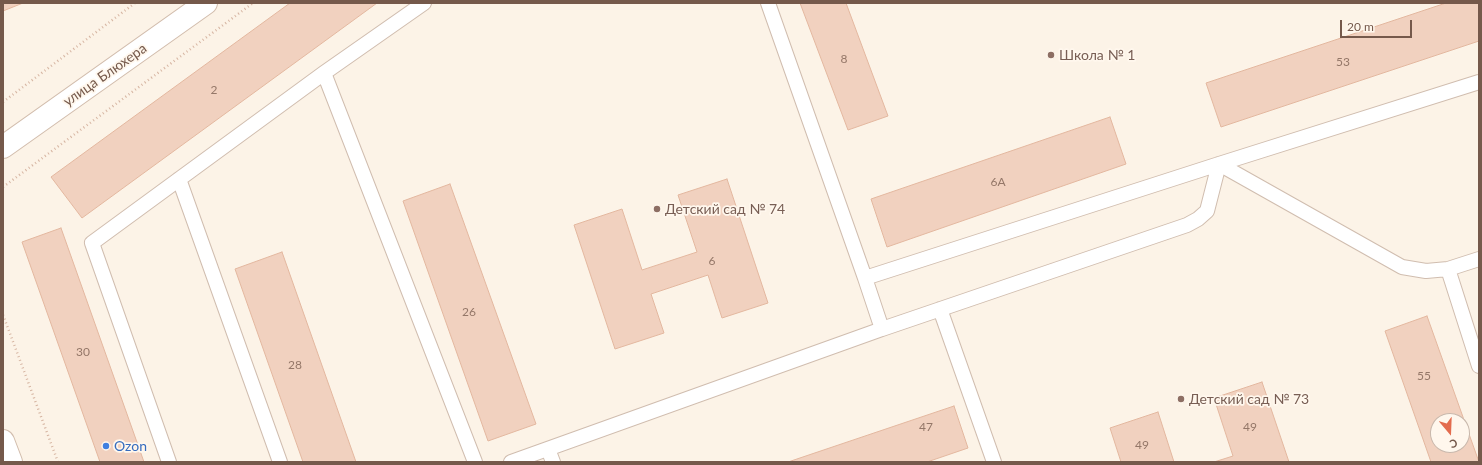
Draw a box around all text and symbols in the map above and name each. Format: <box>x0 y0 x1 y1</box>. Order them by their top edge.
scale bar <box>1342 12 1414 38</box>
text: 20 m <box>1347 19 1374 34</box>
street label: улица Блюхера <box>60 40 150 110</box>
place label: Школа № 1 <box>1059 47 1135 63</box>
marker: Школа № 1 <box>1046 50 1056 60</box>
house number: 8 <box>841 52 847 66</box>
house number: 53 <box>1336 55 1350 69</box>
house number: 2 <box>211 83 217 97</box>
house number: 6А <box>990 175 1006 189</box>
place label: Детский сад № 74 <box>665 201 785 217</box>
marker: Детский сад № 74 <box>652 204 662 214</box>
house number: 6 <box>709 254 715 268</box>
house number: 26 <box>462 305 476 319</box>
house number: 30 <box>76 345 90 359</box>
house number: 28 <box>288 358 302 372</box>
house number: 55 <box>1417 369 1431 383</box>
place label: Детский сад № 73 <box>1189 391 1309 407</box>
marker: Детский сад № 73 <box>1176 394 1186 404</box>
north arrow <box>1430 413 1470 453</box>
house number: 47 <box>919 420 933 434</box>
house number: 49 <box>1243 420 1257 434</box>
text: С <box>1448 437 1459 451</box>
place label: Ozon <box>114 438 147 454</box>
house number: 49 <box>1135 438 1149 452</box>
marker: Ozon <box>101 441 111 451</box>

